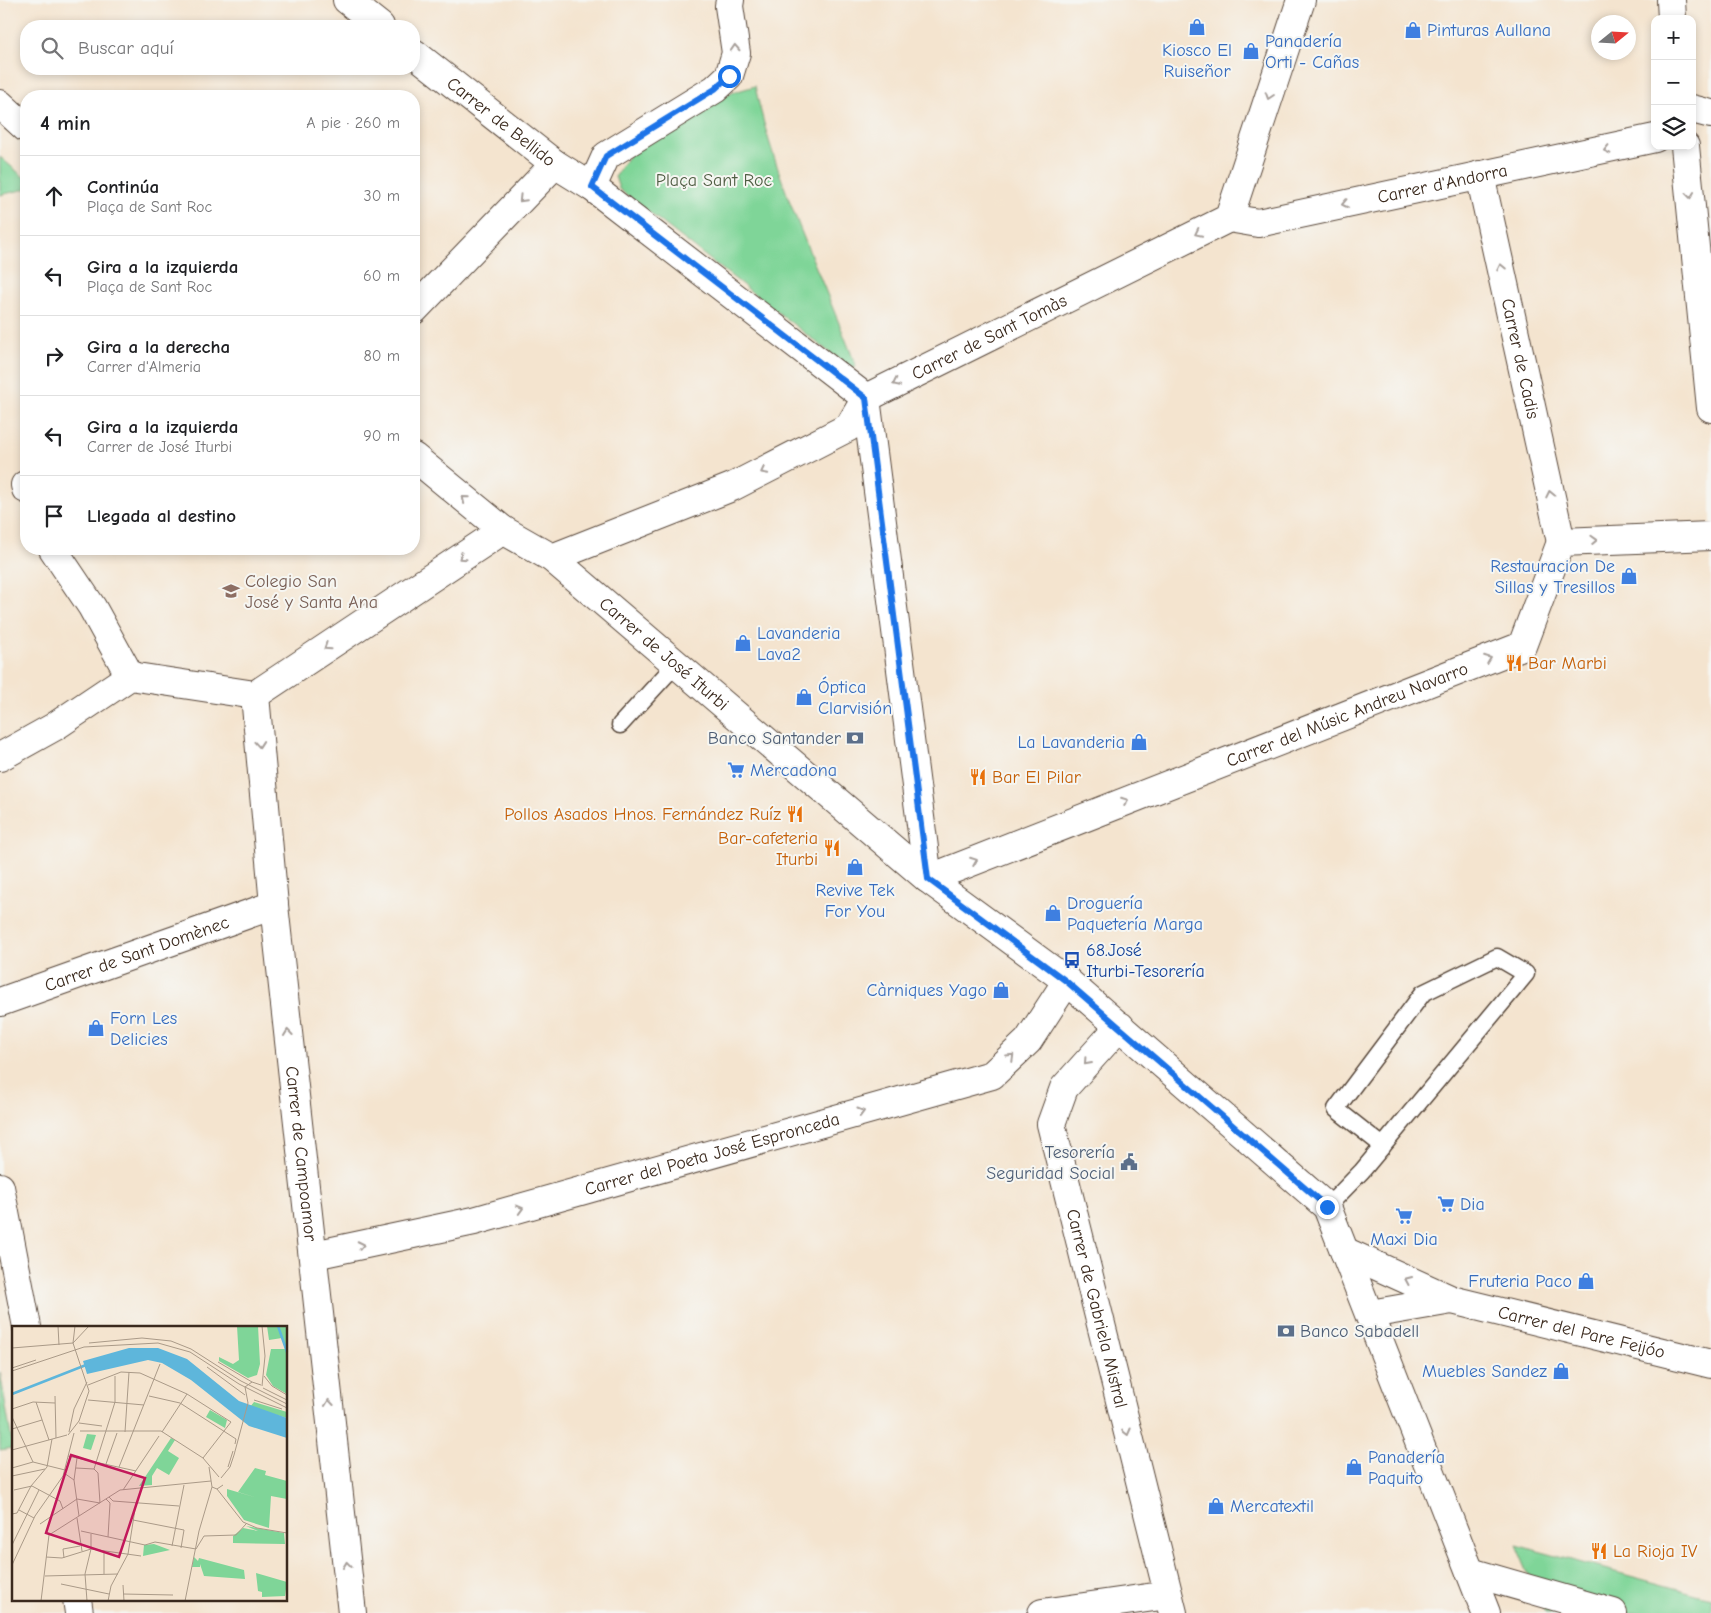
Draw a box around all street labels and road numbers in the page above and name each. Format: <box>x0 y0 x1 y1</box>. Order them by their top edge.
street label: Carrer de Bellido <box>442 73 559 171</box>
street label: Carrer d'Andorra <box>1376 160 1509 208</box>
street label: Carrer de Sant Tomàs <box>908 290 1070 385</box>
street label: Carrer de Cadis <box>1497 297 1543 421</box>
street label: Carrer de José Iturbi <box>595 593 733 715</box>
street label: Carrer del Músic Andreu Navarro <box>1223 658 1471 772</box>
street label: Carrer de Sant Domènec <box>42 912 232 996</box>
street label: Carrer de Campoamor <box>281 1065 321 1243</box>
street label: Carrer del Poeta José Espronceda <box>582 1108 842 1200</box>
street label: Carrer de Gabriela Mistral <box>1062 1207 1131 1410</box>
street label: Carrer del Pare Feijóo <box>1496 1302 1667 1363</box>

